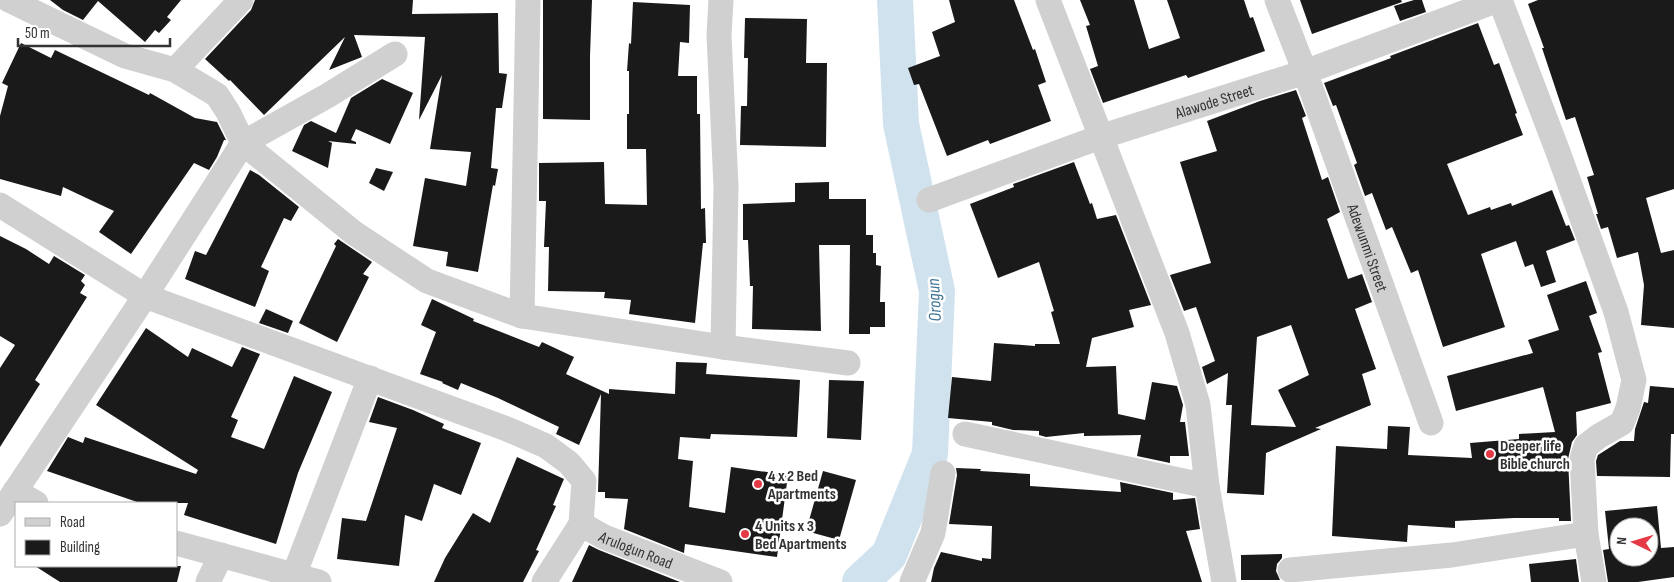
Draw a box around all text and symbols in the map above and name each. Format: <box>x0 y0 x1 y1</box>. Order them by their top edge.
scale bar <box>18 15 170 47</box>
text: 50 m <box>25 24 50 43</box>
street label: Alawode Street <box>1172 81 1256 124</box>
street label: Adewunmi Street <box>1342 201 1391 295</box>
water label: Orogun <box>923 278 946 322</box>
place label: Deeper life Bible church <box>1500 437 1570 474</box>
marker: Deeper life Bible church <box>1484 448 1496 460</box>
place label: 4 x 2 Bed Apartments <box>767 467 836 504</box>
marker: 4 x 2 Bed Apartments <box>752 478 764 490</box>
legend <box>15 502 178 567</box>
text: Road <box>60 513 85 532</box>
place label: 4 Units x 3 Bed Apartments <box>755 517 847 554</box>
north arrow <box>1609 517 1659 567</box>
street label: Arulogun Road <box>594 528 675 574</box>
marker: 4 Units x 3 Bed Apartments <box>739 528 751 540</box>
text: N <box>1613 536 1630 545</box>
text: Building <box>60 538 100 557</box>

